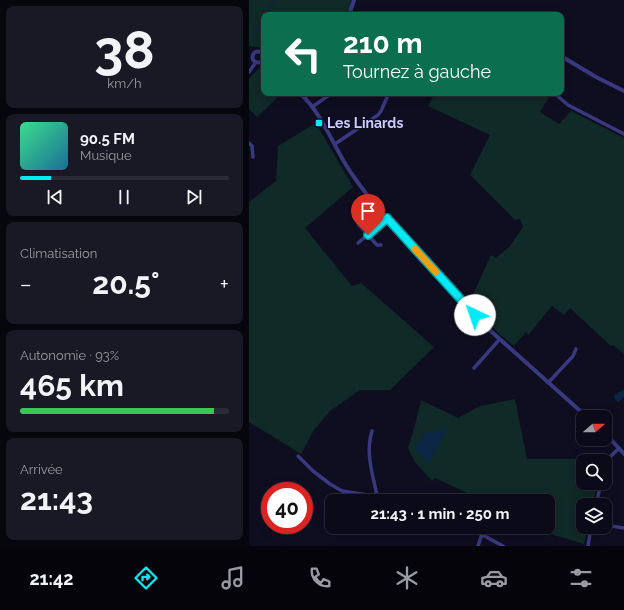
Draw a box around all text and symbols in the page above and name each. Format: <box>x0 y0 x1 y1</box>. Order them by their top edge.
text: 38 <box>94 19 155 80</box>
text: 210 m <box>343 27 423 60</box>
icon: left <box>277 28 329 80</box>
text: Tournez à gauche <box>343 61 491 82</box>
text: km/h <box>107 76 142 91</box>
place label: Les Linards <box>327 115 403 131</box>
marker: Les Linards <box>314 118 324 128</box>
text: 90.5 FM <box>80 130 135 148</box>
text: Musique <box>80 148 132 163</box>
icon: previous <box>44 186 66 208</box>
icon: pause <box>113 186 135 208</box>
icon: next <box>183 186 205 208</box>
pin <box>351 194 385 235</box>
icon: arrive <box>357 200 379 222</box>
text: Climatisation <box>20 246 97 261</box>
text: 20.5° <box>92 266 159 301</box>
text: − <box>20 271 32 297</box>
text: + <box>220 271 229 297</box>
position arrow <box>454 294 496 336</box>
text: Autonomie · 93% <box>20 348 119 363</box>
text: 465 km <box>20 368 124 403</box>
north arrow <box>576 410 612 446</box>
map controls <box>576 410 612 534</box>
button: search <box>576 454 612 490</box>
text: Arrivée <box>20 462 63 477</box>
text: 21:43 <box>20 482 93 517</box>
speed limit sign: 40 <box>261 482 313 534</box>
button: layers <box>576 498 612 534</box>
text: 21:43 · 1 min · 250 m <box>370 505 510 523</box>
icon: directions <box>132 564 160 592</box>
icon: music <box>219 564 247 592</box>
icon: phone <box>306 564 334 592</box>
icon: climate <box>393 564 421 592</box>
icon: car <box>480 564 508 592</box>
icon: filters <box>567 564 595 592</box>
text: 21:42 <box>29 568 73 589</box>

